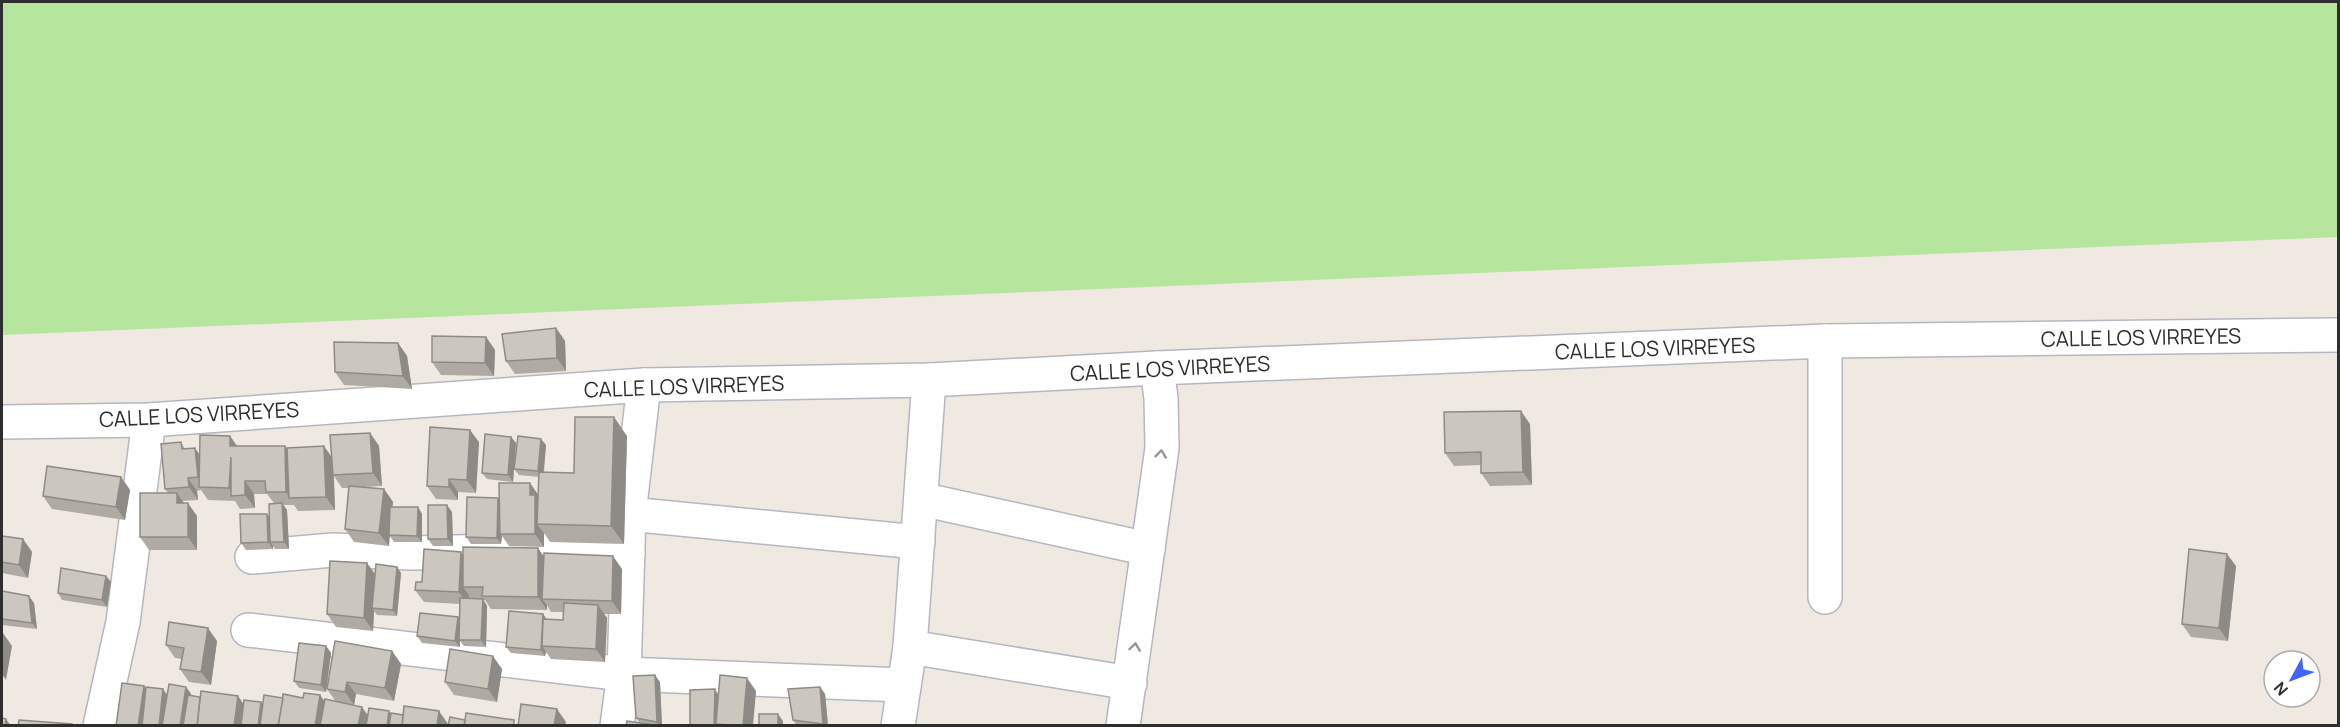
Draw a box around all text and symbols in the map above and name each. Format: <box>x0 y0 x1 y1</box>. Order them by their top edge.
street label: CALLE LOS VIRREYES <box>2041 321 2241 353</box>
street label: CALLE LOS VIRREYES <box>1554 331 1756 365</box>
street label: CALLE LOS VIRREYES <box>1069 349 1271 387</box>
street label: CALLE LOS VIRREYES <box>583 369 785 403</box>
street label: CALLE LOS VIRREYES <box>98 395 300 433</box>
one-way arrow <box>1154 449 1167 458</box>
one-way arrow <box>1128 642 1140 652</box>
north arrow <box>2262 649 2322 709</box>
text: N <box>2269 677 2293 700</box>

